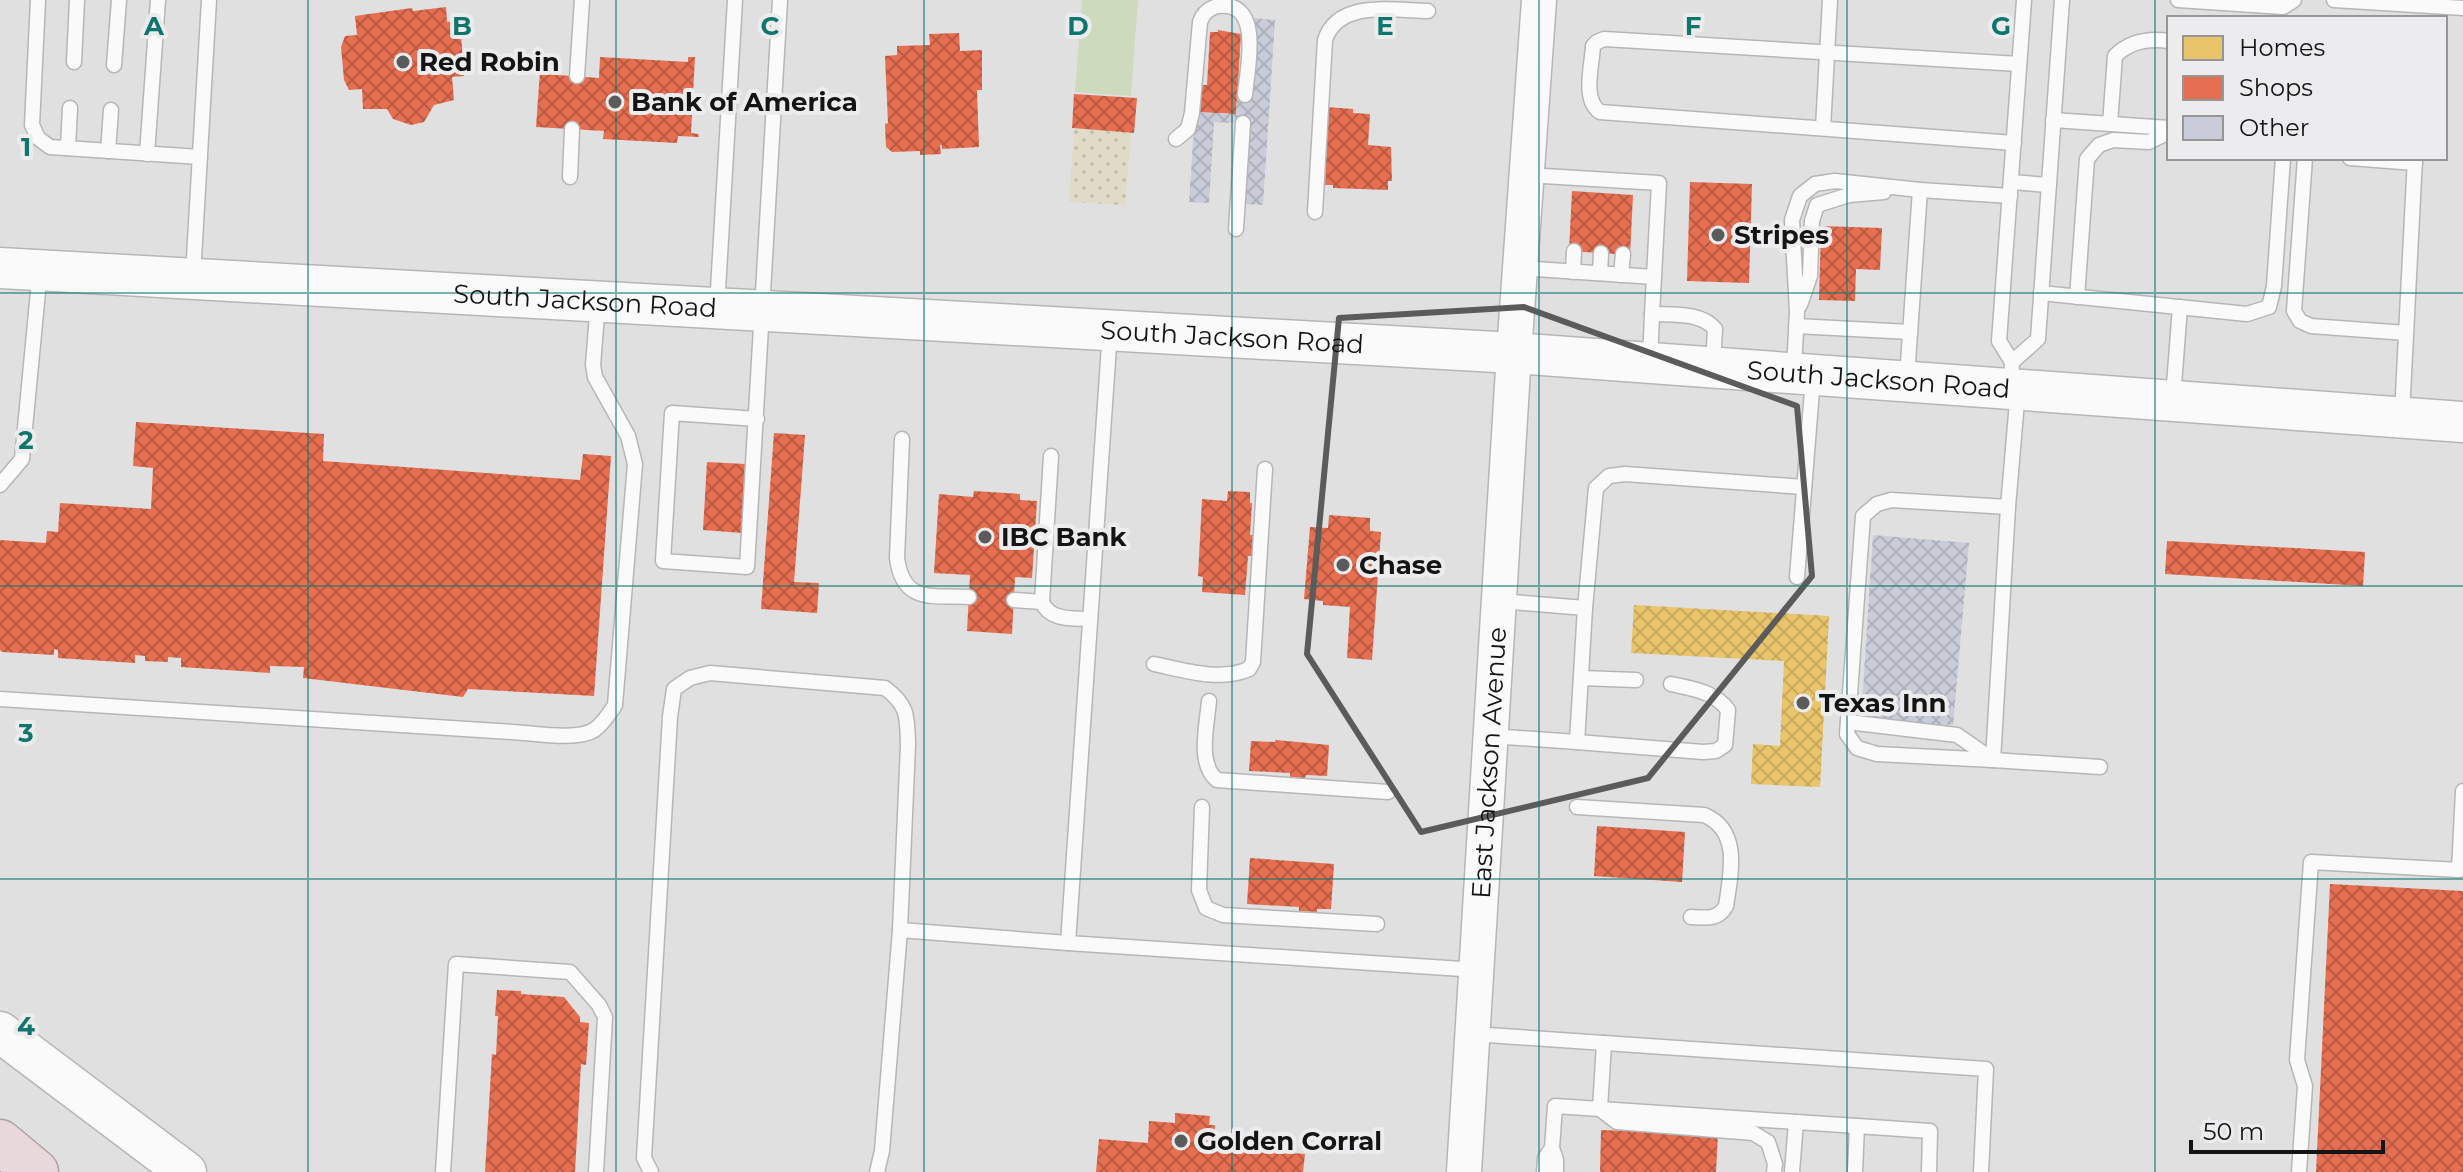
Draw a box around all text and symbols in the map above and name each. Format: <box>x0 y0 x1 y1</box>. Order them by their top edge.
text: A <box>143 10 165 42</box>
text: B <box>452 10 472 42</box>
text: C <box>761 10 780 42</box>
text: D <box>1067 10 1089 42</box>
text: E <box>1376 10 1394 42</box>
text: F <box>1685 10 1701 42</box>
text: G <box>1991 10 2011 42</box>
legend <box>2167 16 2447 160</box>
text: Homes <box>2239 33 2325 62</box>
place label: Red Robin <box>419 46 560 78</box>
marker: Red Robin <box>394 53 412 71</box>
text: Shops <box>2239 73 2313 102</box>
place label: Bank of America <box>631 86 858 118</box>
marker: Bank of America <box>606 93 624 111</box>
text: Other <box>2239 113 2309 142</box>
text: 1 <box>21 131 31 163</box>
place label: Stripes <box>1734 219 1829 251</box>
marker: Stripes <box>1709 226 1727 244</box>
street label: South Jackson Road <box>452 277 718 324</box>
street label: South Jackson Road <box>1099 314 1365 361</box>
street label: South Jackson Road <box>1746 354 2012 405</box>
text: 2 <box>18 424 34 456</box>
place label: IBC Bank <box>1001 521 1127 553</box>
marker: IBC Bank <box>976 528 994 546</box>
place label: Chase <box>1359 549 1442 581</box>
marker: Chase <box>1334 556 1352 574</box>
street label: East Jackson Avenue <box>1465 626 1513 900</box>
place label: Texas Inn <box>1819 687 1947 719</box>
marker: Texas Inn <box>1794 694 1812 712</box>
text: 3 <box>17 717 34 749</box>
text: 4 <box>17 1010 35 1042</box>
scale bar <box>2191 1104 2383 1154</box>
text: 50 m <box>2203 1117 2264 1146</box>
place label: Golden Corral <box>1197 1125 1382 1157</box>
marker: Golden Corral <box>1172 1132 1190 1150</box>

